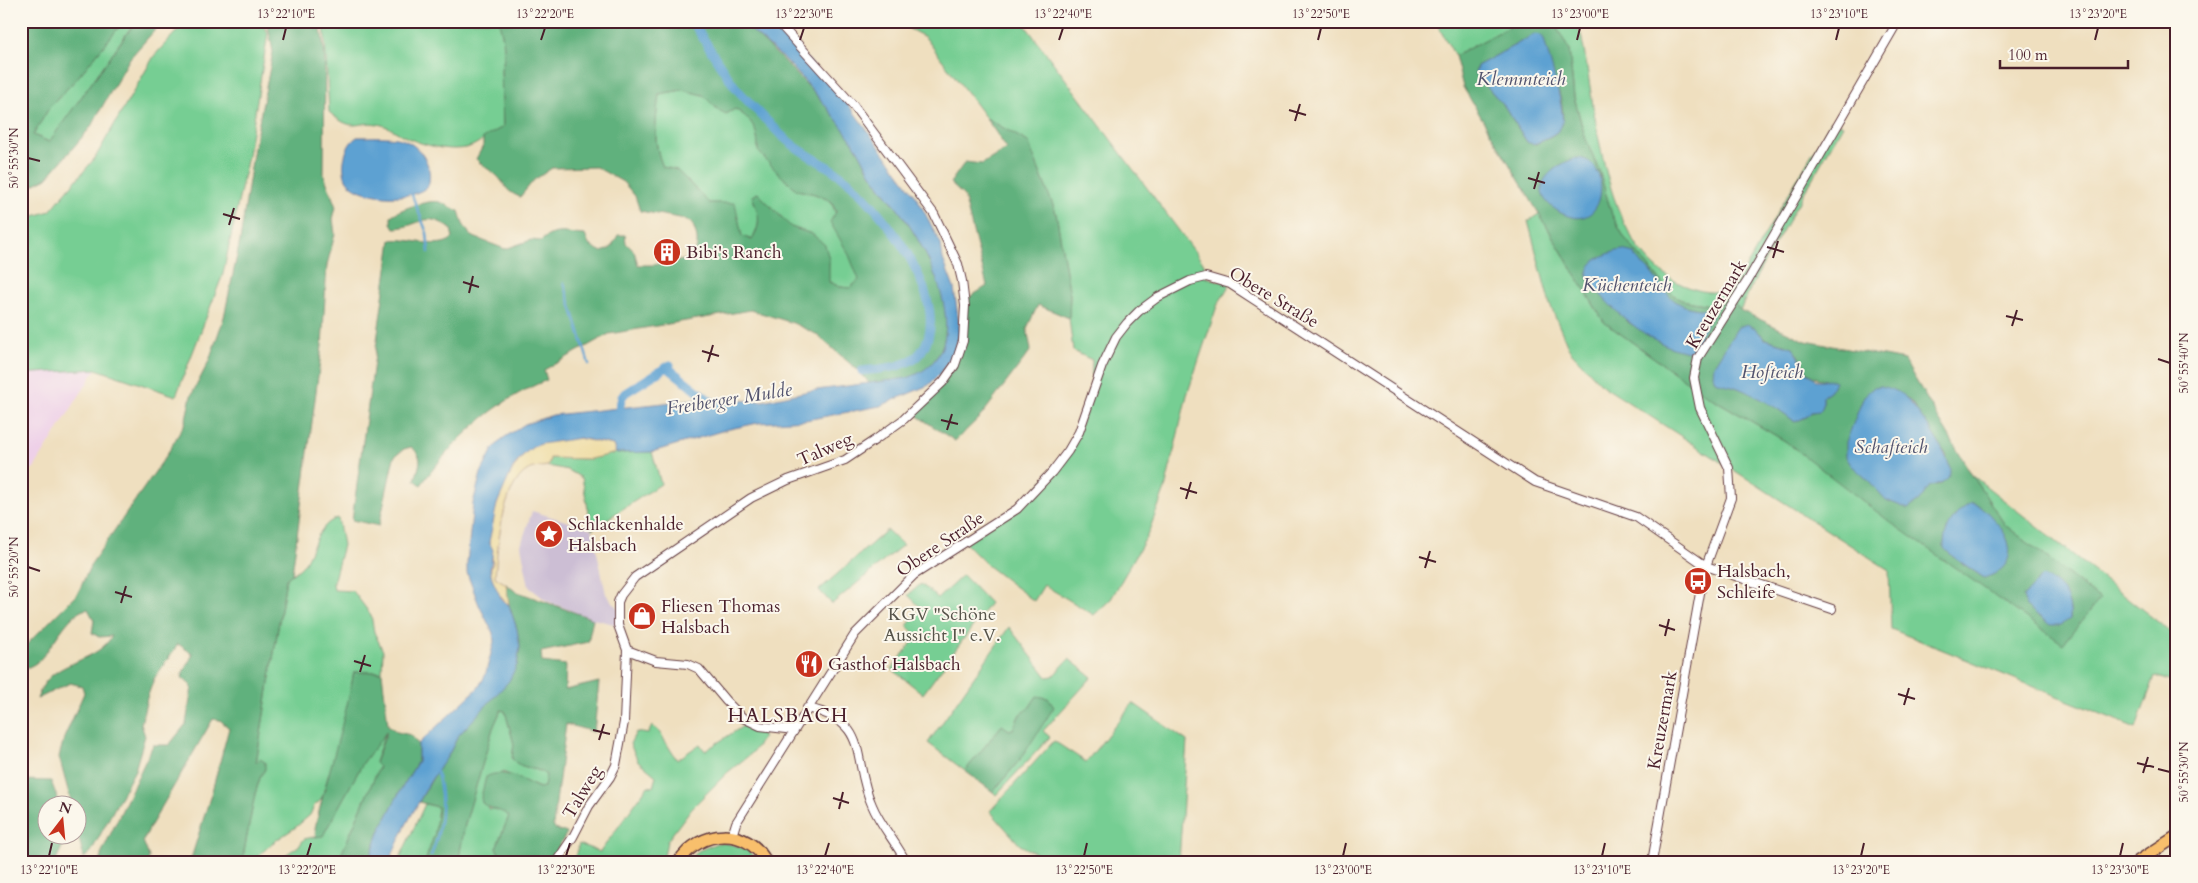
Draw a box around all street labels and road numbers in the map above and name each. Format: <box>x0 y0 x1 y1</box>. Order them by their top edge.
street label: Kreuzermark <box>1680 255 1753 354</box>
street label: Obere Straße <box>1224 261 1323 334</box>
street label: Talweg <box>794 426 858 473</box>
street label: Obere Straße <box>891 506 989 583</box>
street label: Kreuzermark <box>1641 668 1684 771</box>
street label: Talweg <box>557 760 609 824</box>

